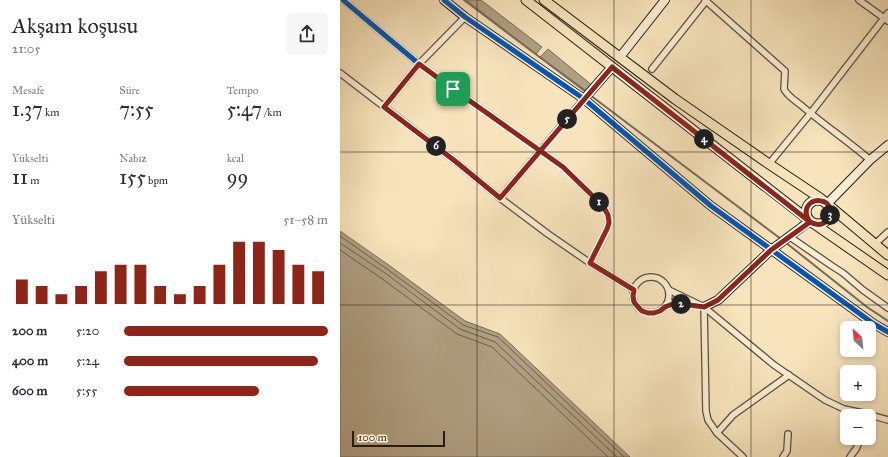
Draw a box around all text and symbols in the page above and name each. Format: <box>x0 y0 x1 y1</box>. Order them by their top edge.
text: Akşam koşusu <box>12 12 138 39</box>
button: share <box>286 13 328 55</box>
text: 21:05 <box>12 41 40 57</box>
pin <box>436 72 470 106</box>
icon: arrive <box>442 78 464 100</box>
text: Mesafe <box>12 84 45 97</box>
text: Süre <box>119 84 140 97</box>
text: Tempo <box>227 84 258 97</box>
text: 1.37 <box>12 97 43 121</box>
text: 7:55 <box>119 97 154 121</box>
text: 5:47 <box>227 97 262 121</box>
text: km <box>43 106 59 119</box>
text: /km <box>262 106 282 119</box>
pin: 5 <box>557 109 577 129</box>
text: 5 <box>564 112 570 125</box>
pin: 4 <box>694 129 714 149</box>
text: 4 <box>701 132 707 145</box>
pin: 6 <box>426 136 446 156</box>
text: 6 <box>433 139 439 152</box>
text: Yükselti <box>12 152 48 165</box>
text: Nabız <box>119 152 147 165</box>
text: kcal <box>227 152 244 165</box>
text: 11 <box>12 165 28 189</box>
text: 155 <box>119 165 146 189</box>
text: 99 <box>227 165 248 189</box>
text: m <box>28 174 39 187</box>
text: bpm <box>146 174 168 187</box>
pin: 1 <box>589 192 609 212</box>
text: 1 <box>597 195 601 208</box>
pin: 3 <box>820 205 840 225</box>
text: 3 <box>828 208 832 221</box>
text: Yükselti <box>12 212 55 228</box>
text: 51–58 m <box>283 212 328 228</box>
pin: 2 <box>671 294 691 314</box>
text: 2 <box>678 297 684 310</box>
north arrow <box>840 321 876 357</box>
map controls <box>840 321 876 445</box>
text: 200 m <box>12 323 47 339</box>
text: 5:20 <box>76 323 99 339</box>
text: 400 m <box>12 353 48 369</box>
text: 5:24 <box>76 353 99 369</box>
button: + <box>840 365 876 401</box>
text: 600 m <box>12 383 48 399</box>
text: 5:55 <box>76 383 97 399</box>
button: − <box>840 409 876 445</box>
scale bar <box>352 429 445 448</box>
text: 100 m <box>358 431 387 444</box>

